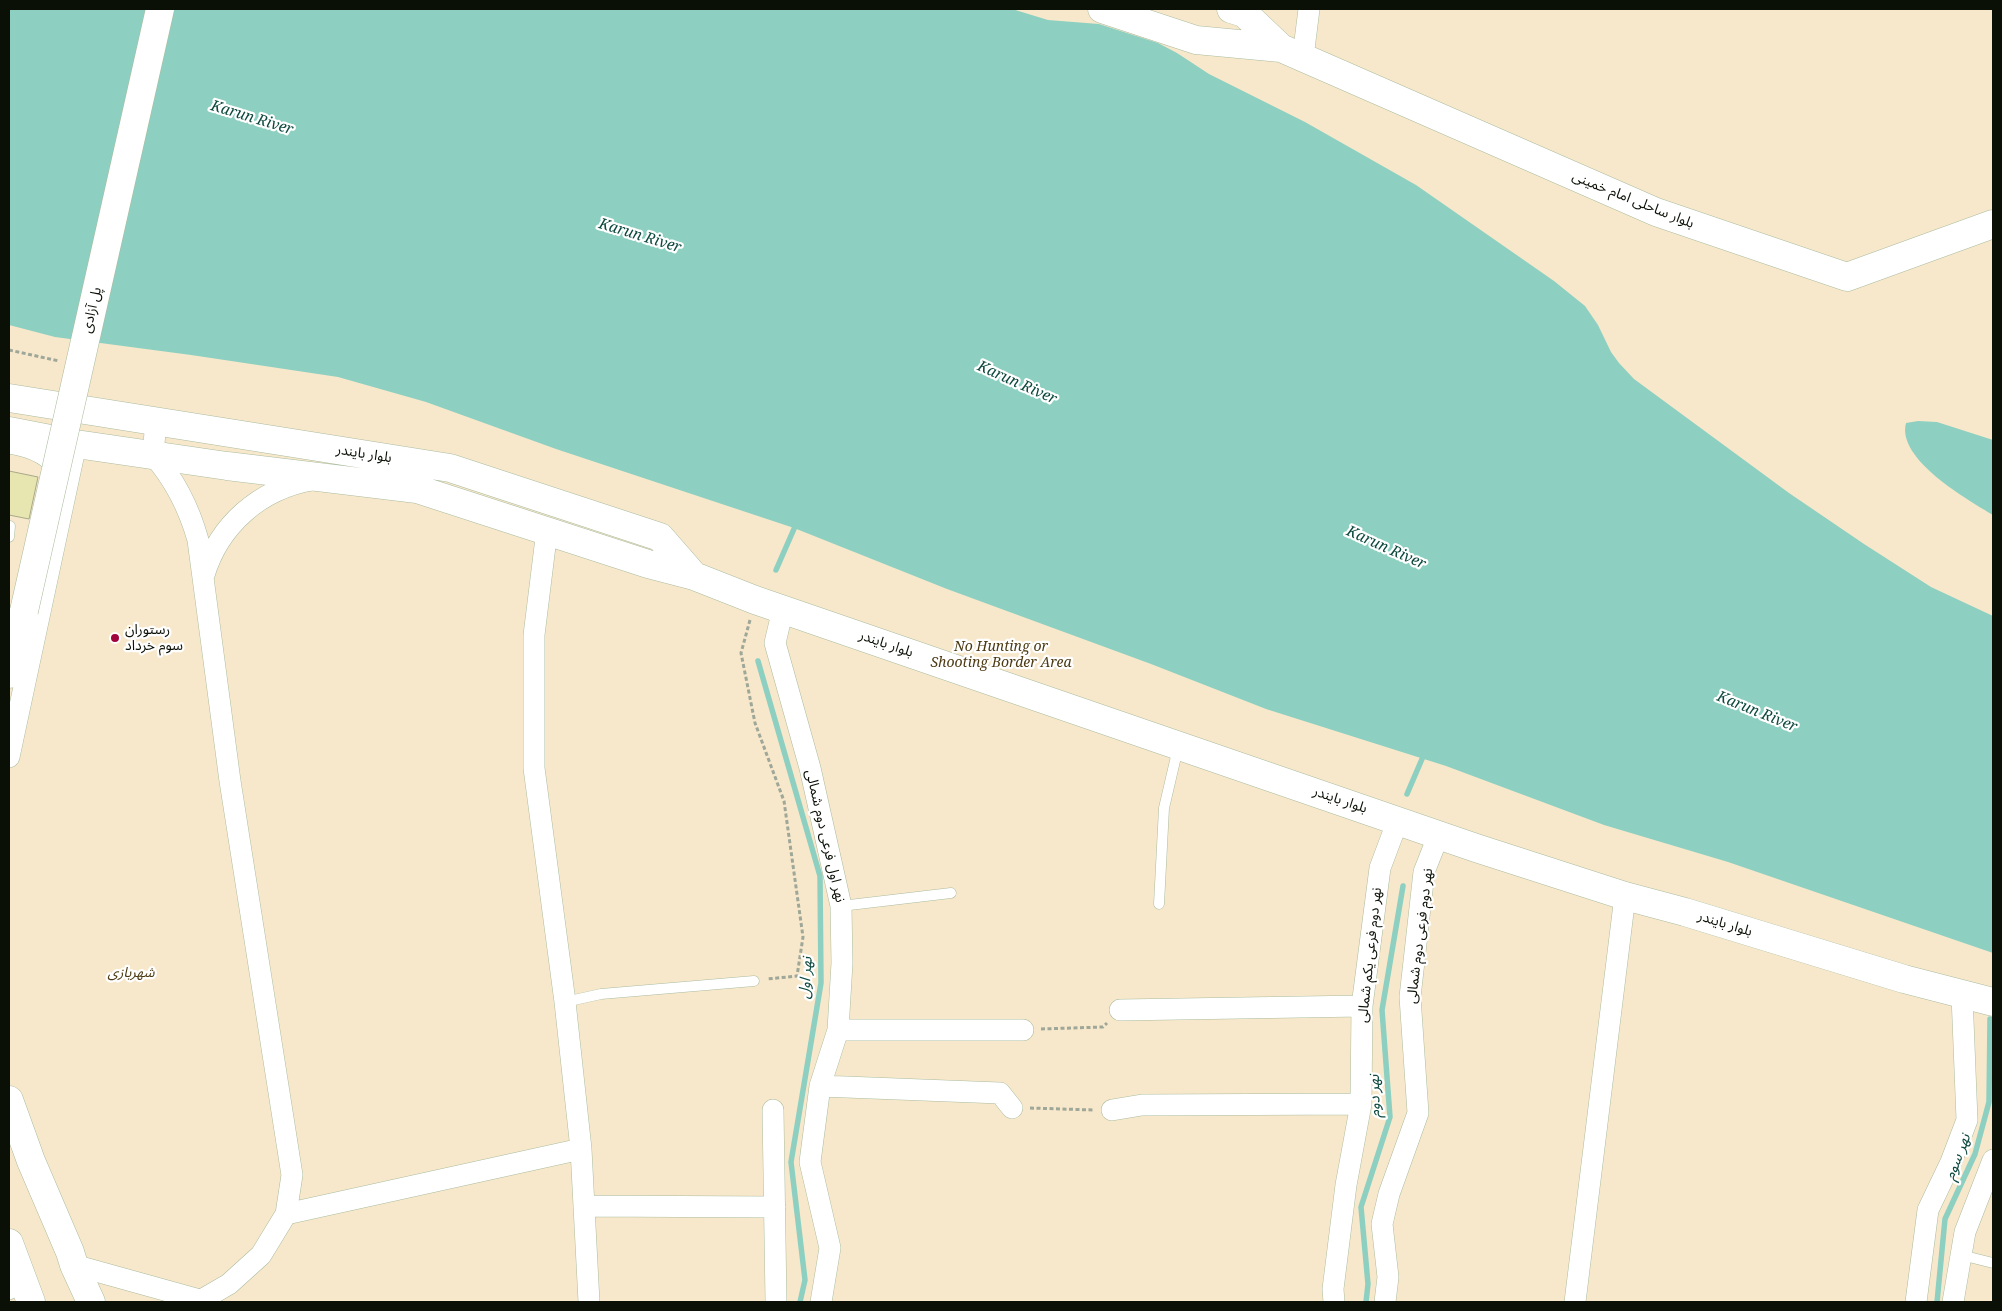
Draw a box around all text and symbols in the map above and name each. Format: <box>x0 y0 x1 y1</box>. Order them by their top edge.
water label: Karun River <box>209 97 295 139</box>
street label: بلوار ساحلی امام خمینی <box>1570 168 1696 232</box>
water label: Karun River <box>597 215 683 257</box>
street label: پل آزادی <box>79 285 105 335</box>
water label: Karun River <box>974 357 1060 409</box>
street label: بلوار بایندر <box>335 441 393 467</box>
water label: Karun River <box>1343 522 1429 574</box>
place label: رستوران سوم خرداد <box>125 622 183 654</box>
street label: بلوار بایندر <box>857 627 915 661</box>
marker: رستوران سوم خرداد <box>109 632 121 644</box>
park label: No Hunting or Shooting Border Area <box>930 639 1072 672</box>
water label: Karun River <box>1714 688 1800 736</box>
street label: نهر اول فرعی دوم شمالی <box>802 768 848 904</box>
street label: بلوار بایندر <box>1311 783 1369 817</box>
street label: نهر دوم فرعی دوم شمالی <box>1403 867 1437 1005</box>
street label: نهر دوم فرعی یکم شمالی <box>1355 887 1385 1023</box>
street label: بلوار بایندر <box>1696 908 1754 940</box>
water label: نهر اول <box>796 956 816 1000</box>
park label: شهربازی <box>108 965 154 981</box>
water label: نهر دوم <box>1366 1075 1384 1117</box>
water label: نهر سوم <box>1941 1132 1975 1182</box>

